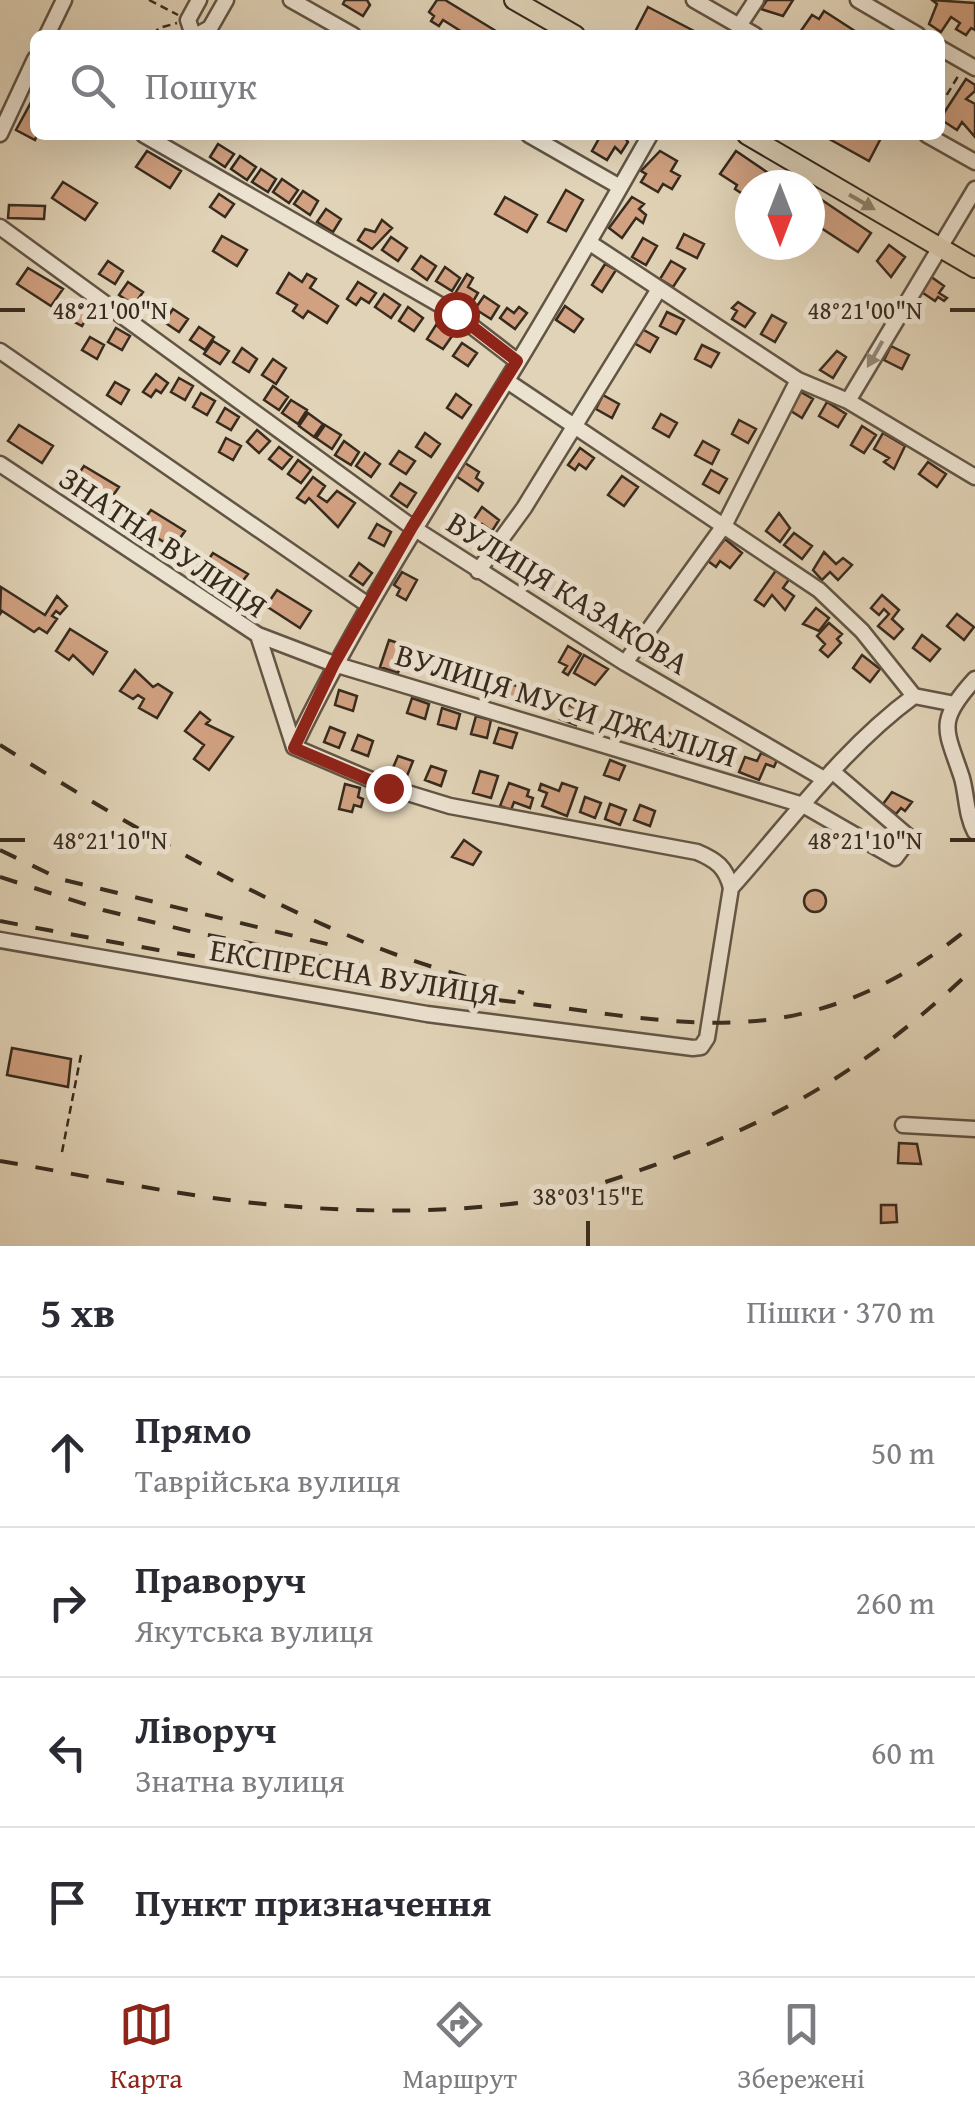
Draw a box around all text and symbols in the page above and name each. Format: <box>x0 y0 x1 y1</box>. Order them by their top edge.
search box <box>30 30 945 140</box>
text: Пошук <box>145 57 257 113</box>
icon: search <box>65 58 120 113</box>
north arrow <box>735 170 825 260</box>
one-way arrow <box>848 193 876 210</box>
text: 48°21'00"N <box>53 292 167 328</box>
route start <box>434 292 480 338</box>
text: 48°21'00"N <box>808 292 922 328</box>
one-way arrow <box>867 340 884 368</box>
street label: ЗНАТНА ВУЛИЦЯ <box>50 455 277 629</box>
street label: ВУЛИЦЯ КАЗАКОВА <box>438 499 699 686</box>
street label: ВУЛИЦЯ МУСИ ДЖАЛІЛЯ <box>390 630 743 779</box>
route end <box>366 766 412 812</box>
text: 48°21'10"N <box>53 822 167 858</box>
text: 48°21'10"N <box>808 822 922 858</box>
street label: ЕКСПРЕСНА ВУЛИЦЯ <box>207 926 502 1018</box>
text: 38°03'15"E <box>532 1178 644 1214</box>
text: 5 хв <box>40 1281 115 1342</box>
text: Пішки · 370 m <box>747 1288 935 1335</box>
text: Прямо <box>135 1401 251 1457</box>
icon: ahead <box>40 1425 95 1480</box>
text: 50 m <box>871 1429 935 1476</box>
text: Таврійська вулиця <box>135 1457 400 1504</box>
text: Праворуч <box>135 1551 306 1607</box>
icon: right <box>40 1575 95 1630</box>
text: 260 m <box>856 1579 935 1626</box>
text: Якутська вулиця <box>135 1607 374 1654</box>
text: Ліворуч <box>135 1701 276 1757</box>
icon: left <box>40 1725 95 1780</box>
text: 60 m <box>871 1729 935 1776</box>
text: Знатна вулиця <box>135 1757 345 1804</box>
text: Пункт призначення <box>135 1874 491 1930</box>
icon: arrive <box>40 1875 95 1930</box>
tab: Карта <box>110 1997 183 2098</box>
tab: Маршрут <box>403 1997 517 2098</box>
tab: Збережені <box>737 1997 865 2098</box>

